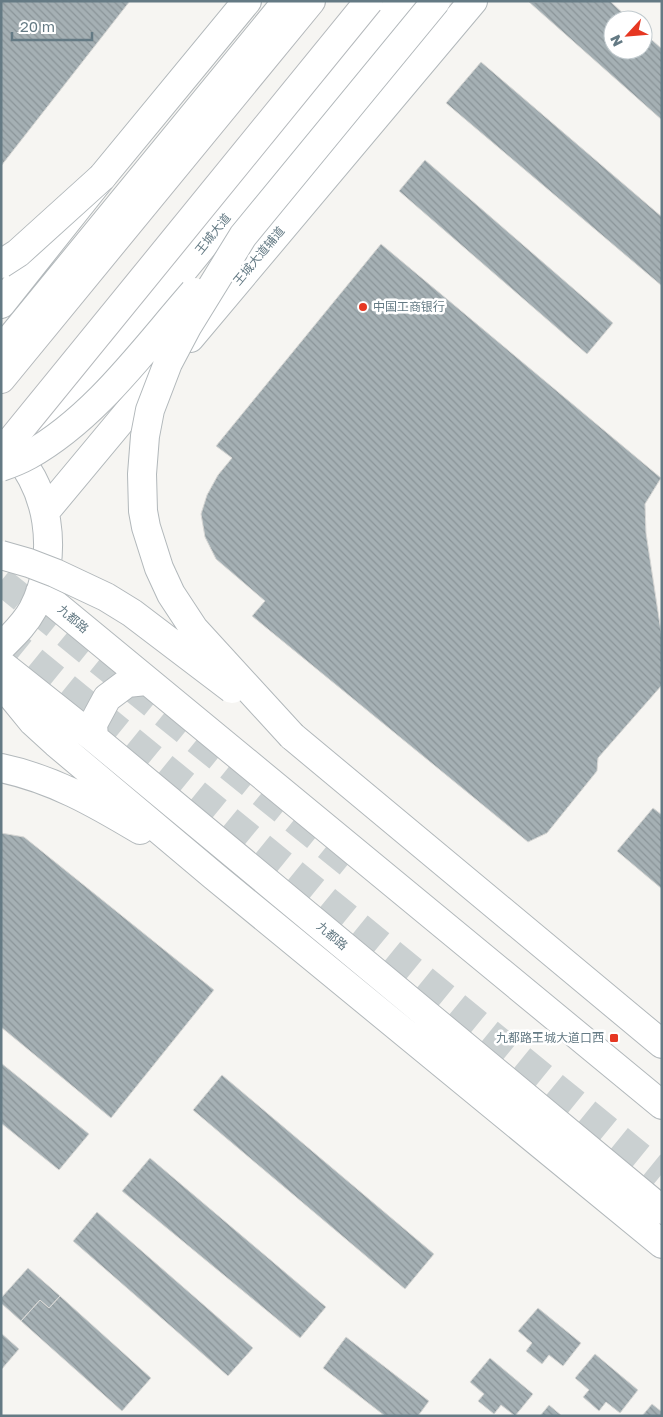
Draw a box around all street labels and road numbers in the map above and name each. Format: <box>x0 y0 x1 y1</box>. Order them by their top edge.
street label: 王城大道 <box>192 210 234 257</box>
street label: 王城大道辅道 <box>230 223 288 288</box>
street label: 九都路 <box>55 601 92 636</box>
street label: 九都路 <box>314 918 351 953</box>

